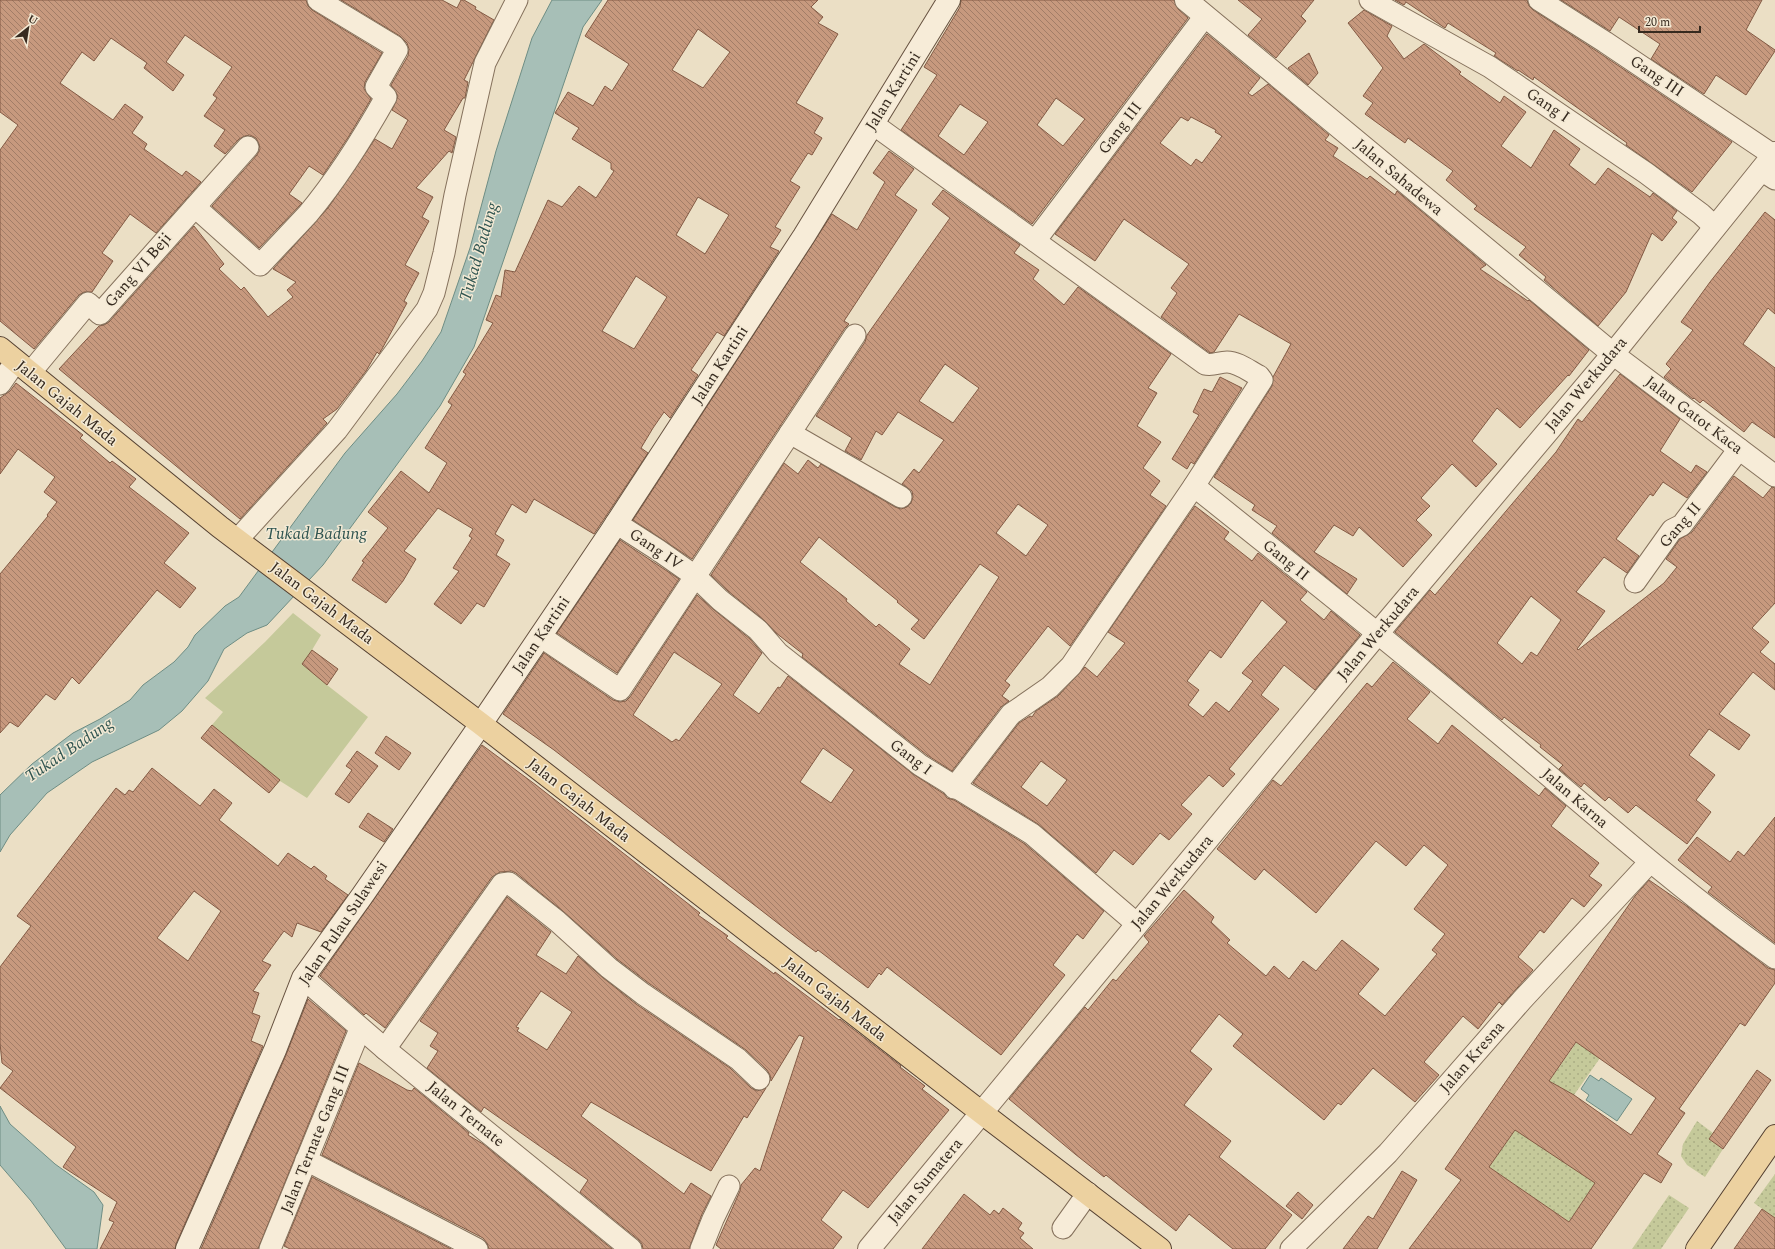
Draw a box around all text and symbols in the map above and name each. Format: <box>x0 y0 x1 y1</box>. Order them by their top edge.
north arrow <box>8 8 48 48</box>
scale bar <box>1639 8 1700 34</box>
text: U <box>25 10 41 29</box>
text: 20 m <box>1645 13 1670 32</box>
street label: Jalan Kartini <box>859 47 927 135</box>
street label: Gang III <box>1625 49 1689 103</box>
street label: Gang I <box>1521 82 1575 128</box>
street label: Gang III <box>1092 96 1148 160</box>
street label: Jalan Sahadewa <box>1349 133 1449 222</box>
water label: Tukad Badung <box>453 199 506 304</box>
street label: Gang VI Beji <box>99 227 177 313</box>
street label: Jalan Kartini <box>686 321 754 409</box>
street label: Jalan Werkudara <box>1539 331 1633 437</box>
street label: Jalan Gajah Mada <box>11 354 123 452</box>
street label: Jalan Gatot Kaca <box>1640 370 1748 460</box>
street label: Gang II <box>1653 497 1707 553</box>
water label: Tukad Badung <box>265 521 367 547</box>
street label: Gang IV <box>624 522 688 576</box>
street label: Gang II <box>1257 534 1315 586</box>
street label: Jalan Gajah Mada <box>265 556 379 650</box>
street label: Jalan Werkudara <box>1331 580 1425 686</box>
street label: Jalan Kartini <box>506 591 576 679</box>
water label: Tukad Badung <box>20 711 119 789</box>
street label: Gang I <box>884 733 938 781</box>
street label: Jalan Gajah Mada <box>522 752 636 848</box>
street label: Jalan Karna <box>1536 762 1614 834</box>
street label: Jalan Werkudara <box>1125 829 1219 935</box>
street label: Jalan Pulau Sulawesi <box>292 856 394 990</box>
street label: Jalan Gajah Mada <box>778 951 892 1047</box>
street label: Jalan Kresna <box>1434 1015 1510 1098</box>
street label: Jalan Ternate Gang III <box>274 1061 356 1217</box>
street label: Jalan Ternate <box>422 1075 510 1153</box>
street label: Jalan Sumatera <box>882 1133 968 1229</box>

